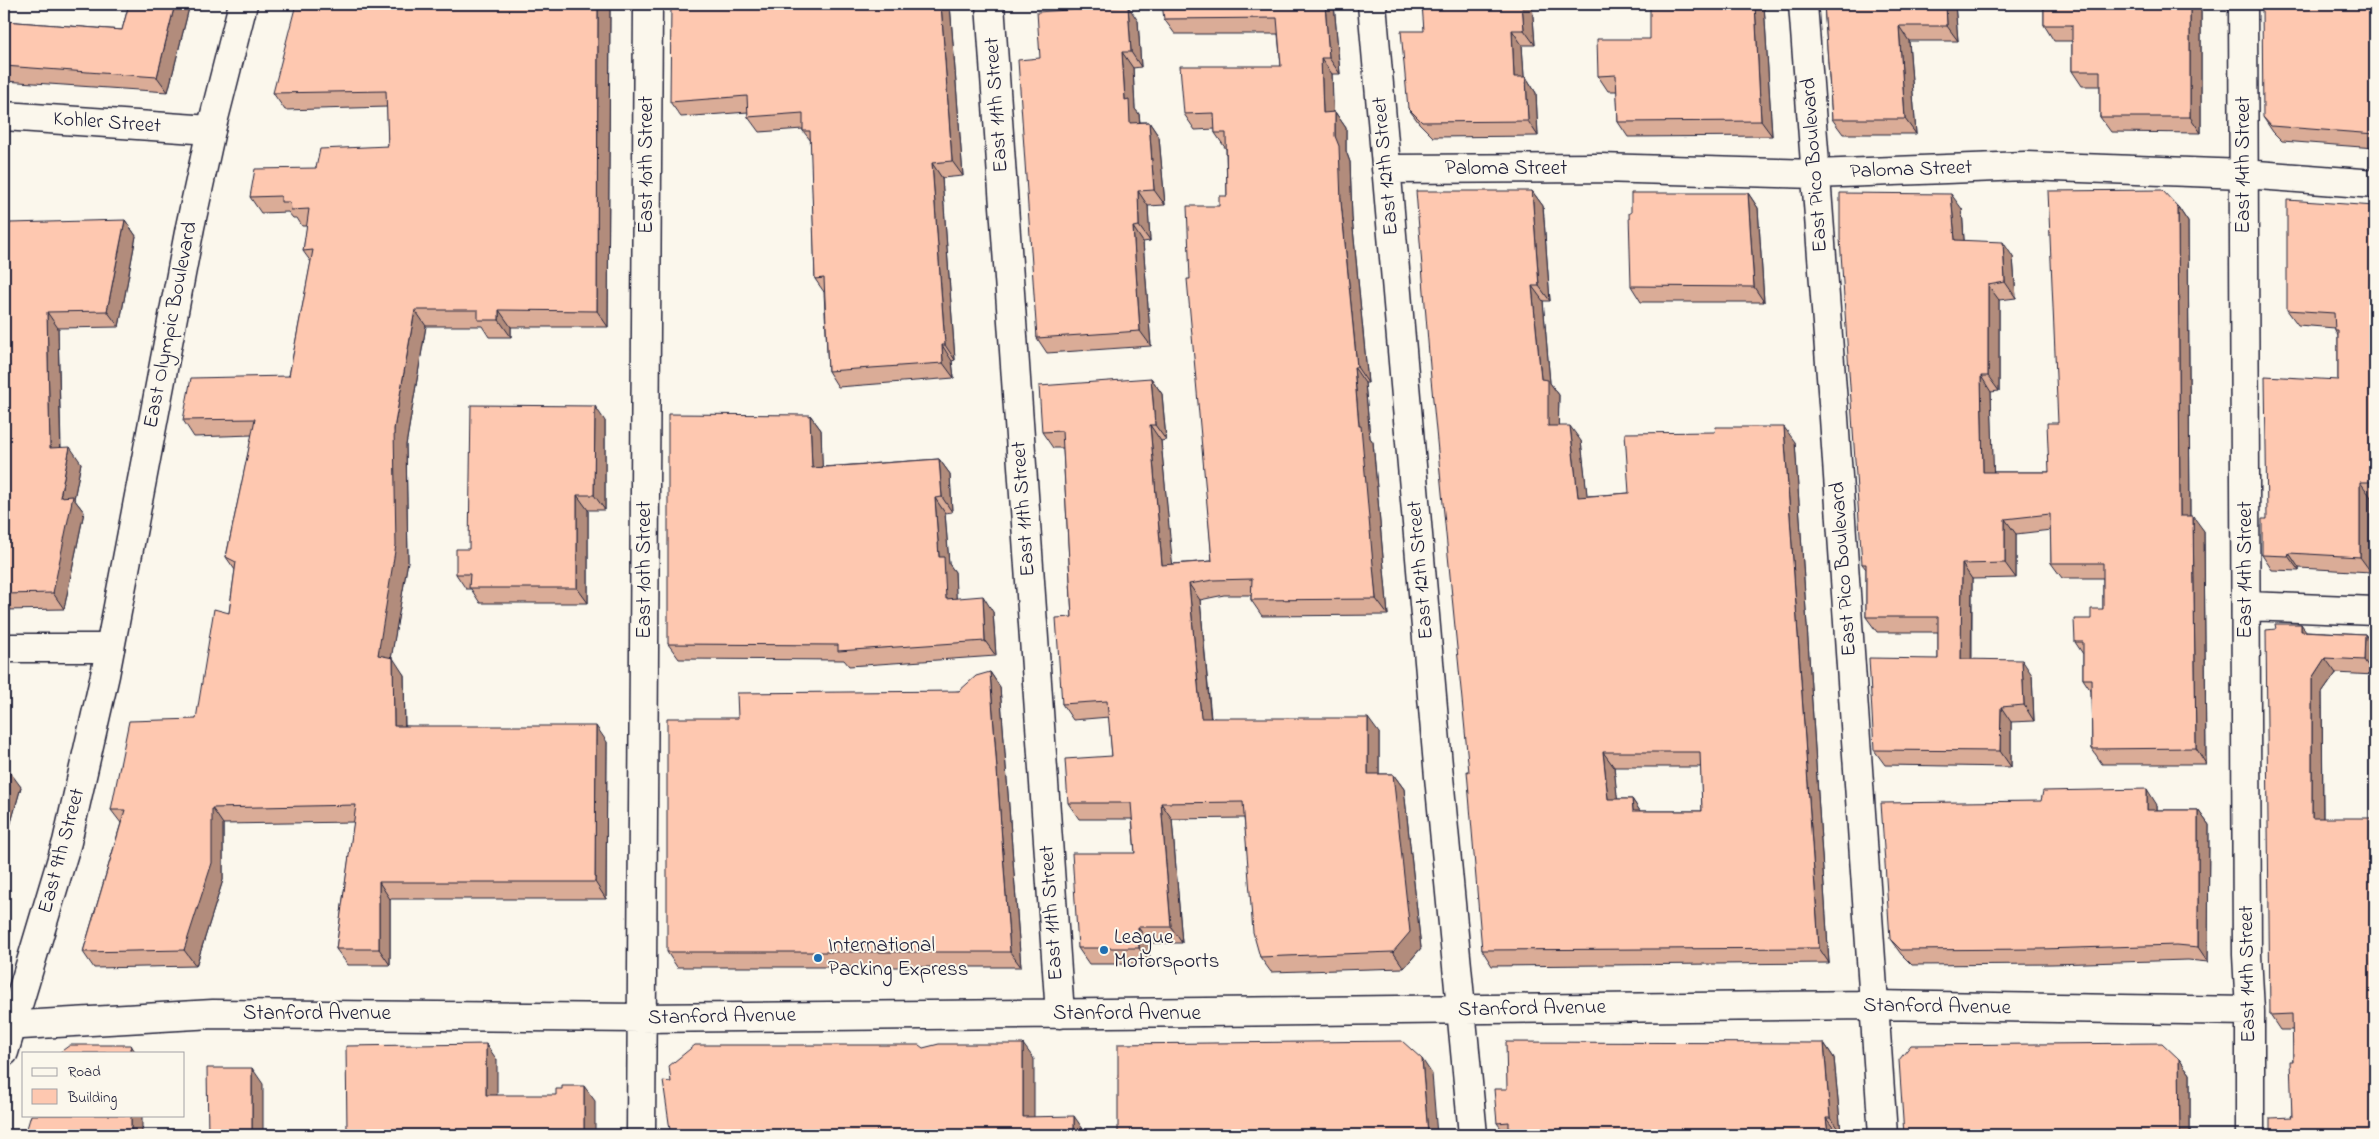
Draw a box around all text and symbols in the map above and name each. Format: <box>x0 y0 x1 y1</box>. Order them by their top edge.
street label: East 11th Street <box>977 36 1017 174</box>
street label: East Pico Boulevard <box>1794 77 1836 253</box>
street label: East 12th Street <box>1365 95 1407 237</box>
street label: East 10th Street <box>632 96 662 234</box>
street label: East 14th Street <box>2229 96 2259 234</box>
street label: Kohler Street <box>52 104 162 142</box>
street label: Paloma Street <box>1849 153 1973 187</box>
street label: Paloma Street <box>1445 154 1567 184</box>
street label: East Olympic Boulevard <box>136 219 208 431</box>
street label: East 11th Street <box>1004 440 1044 578</box>
street label: East Pico Boulevard <box>1823 481 1865 657</box>
street label: East 12th Street <box>1400 499 1442 641</box>
street label: East 10th Street <box>630 501 660 639</box>
street label: East 14th Street <box>2231 501 2261 639</box>
street label: East 9th Street <box>31 785 93 917</box>
street label: East 11th Street <box>1032 844 1072 982</box>
street label: East 14th Street <box>2232 905 2264 1043</box>
place label: League Motorsports <box>1114 923 1219 977</box>
place label: International Packing Express <box>828 931 968 987</box>
marker: League Motorsports <box>1098 944 1110 956</box>
marker: International Packing Express <box>812 952 824 964</box>
street label: Stanford Avenue <box>1863 991 2012 1023</box>
street label: Stanford Avenue <box>1458 993 1607 1025</box>
street label: Stanford Avenue <box>243 999 392 1029</box>
street label: Stanford Avenue <box>1053 999 1202 1029</box>
street label: Stanford Avenue <box>648 1001 797 1033</box>
legend <box>22 1052 185 1116</box>
text: Road <box>68 1061 101 1083</box>
text: Building <box>67 1087 117 1110</box>

